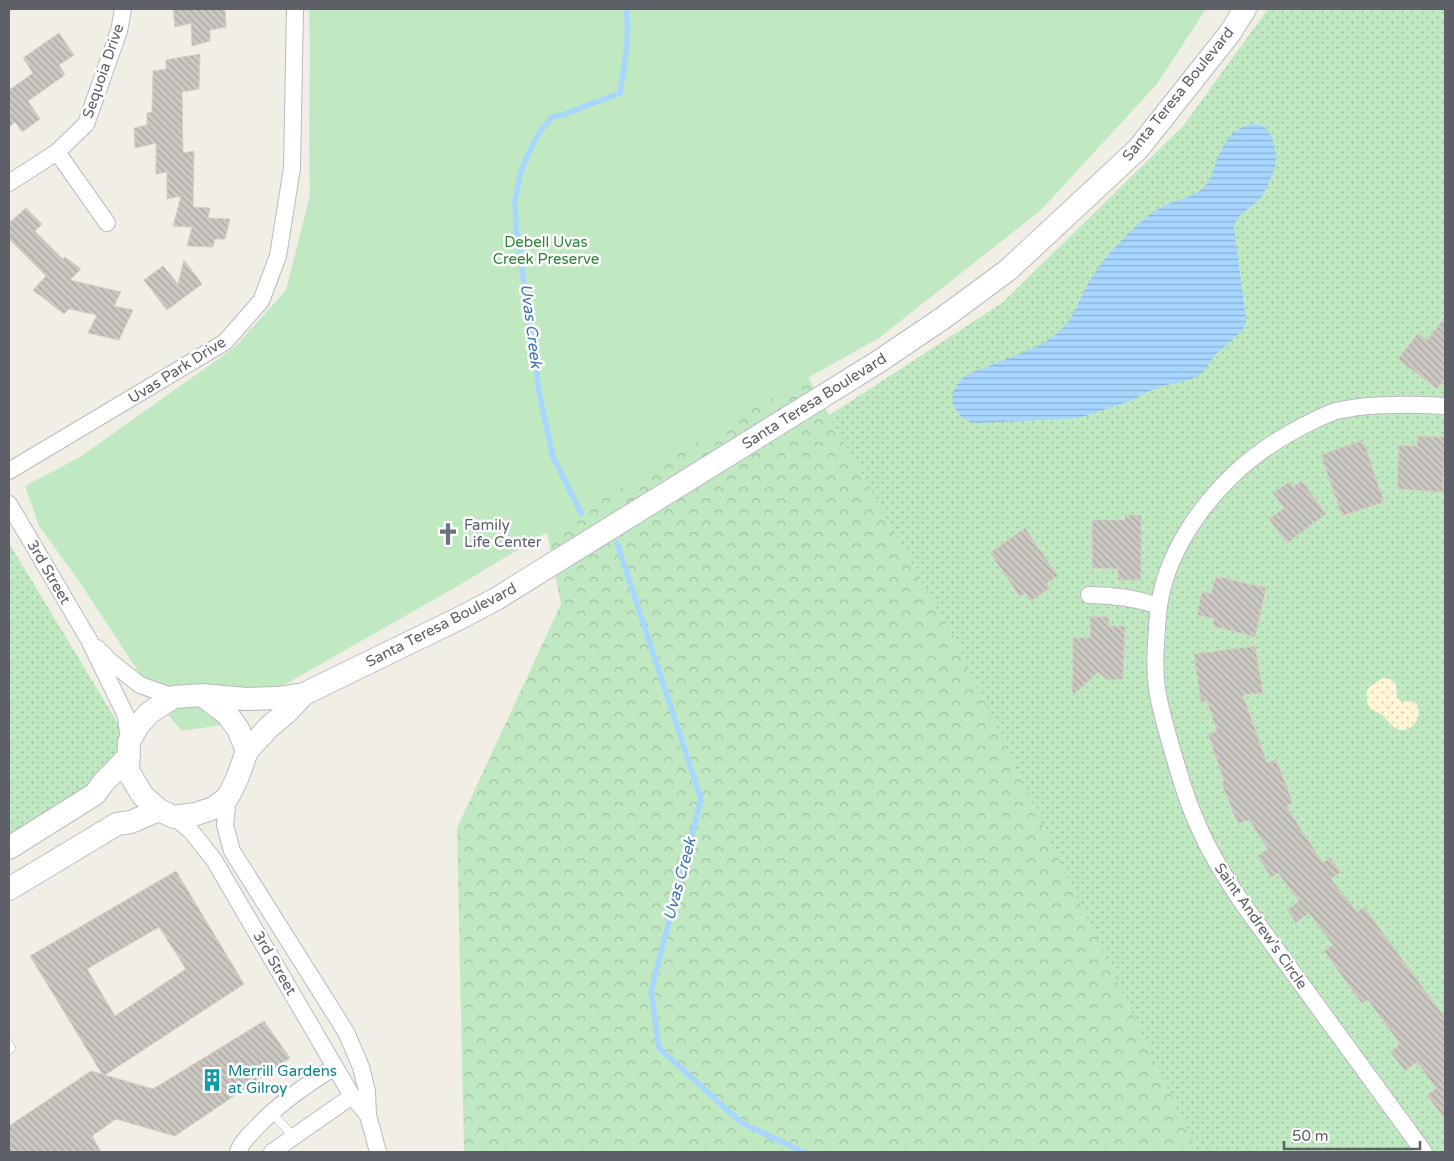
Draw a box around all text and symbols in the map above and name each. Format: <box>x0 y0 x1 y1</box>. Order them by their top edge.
street label: Sequoia Drive <box>78 22 128 120</box>
street label: Santa Teresa Boulevard <box>1118 23 1238 165</box>
park label: Debell Uvas Creek Preserve <box>493 233 599 268</box>
water label: Uvas Creek <box>516 283 546 371</box>
street label: Uvas Park Drive <box>125 333 229 407</box>
street label: Santa Teresa Boulevard <box>738 349 890 453</box>
place label: Family Life Center <box>464 516 542 551</box>
church icon: Family Life Center <box>435 521 461 547</box>
street label: 3rd Street <box>23 537 75 608</box>
street label: Santa Teresa Boulevard <box>363 579 519 671</box>
water label: Uvas Creek <box>659 834 701 923</box>
street label: Saint Andrew's Circle <box>1211 859 1311 993</box>
street label: 3rd Street <box>249 928 301 999</box>
place label: Merrill Gardens at Gilroy <box>228 1062 337 1097</box>
building icon: Merrill Gardens at Gilroy <box>199 1067 225 1093</box>
scale bar <box>1284 1118 1420 1150</box>
text: 50 m <box>1292 1127 1329 1145</box>

